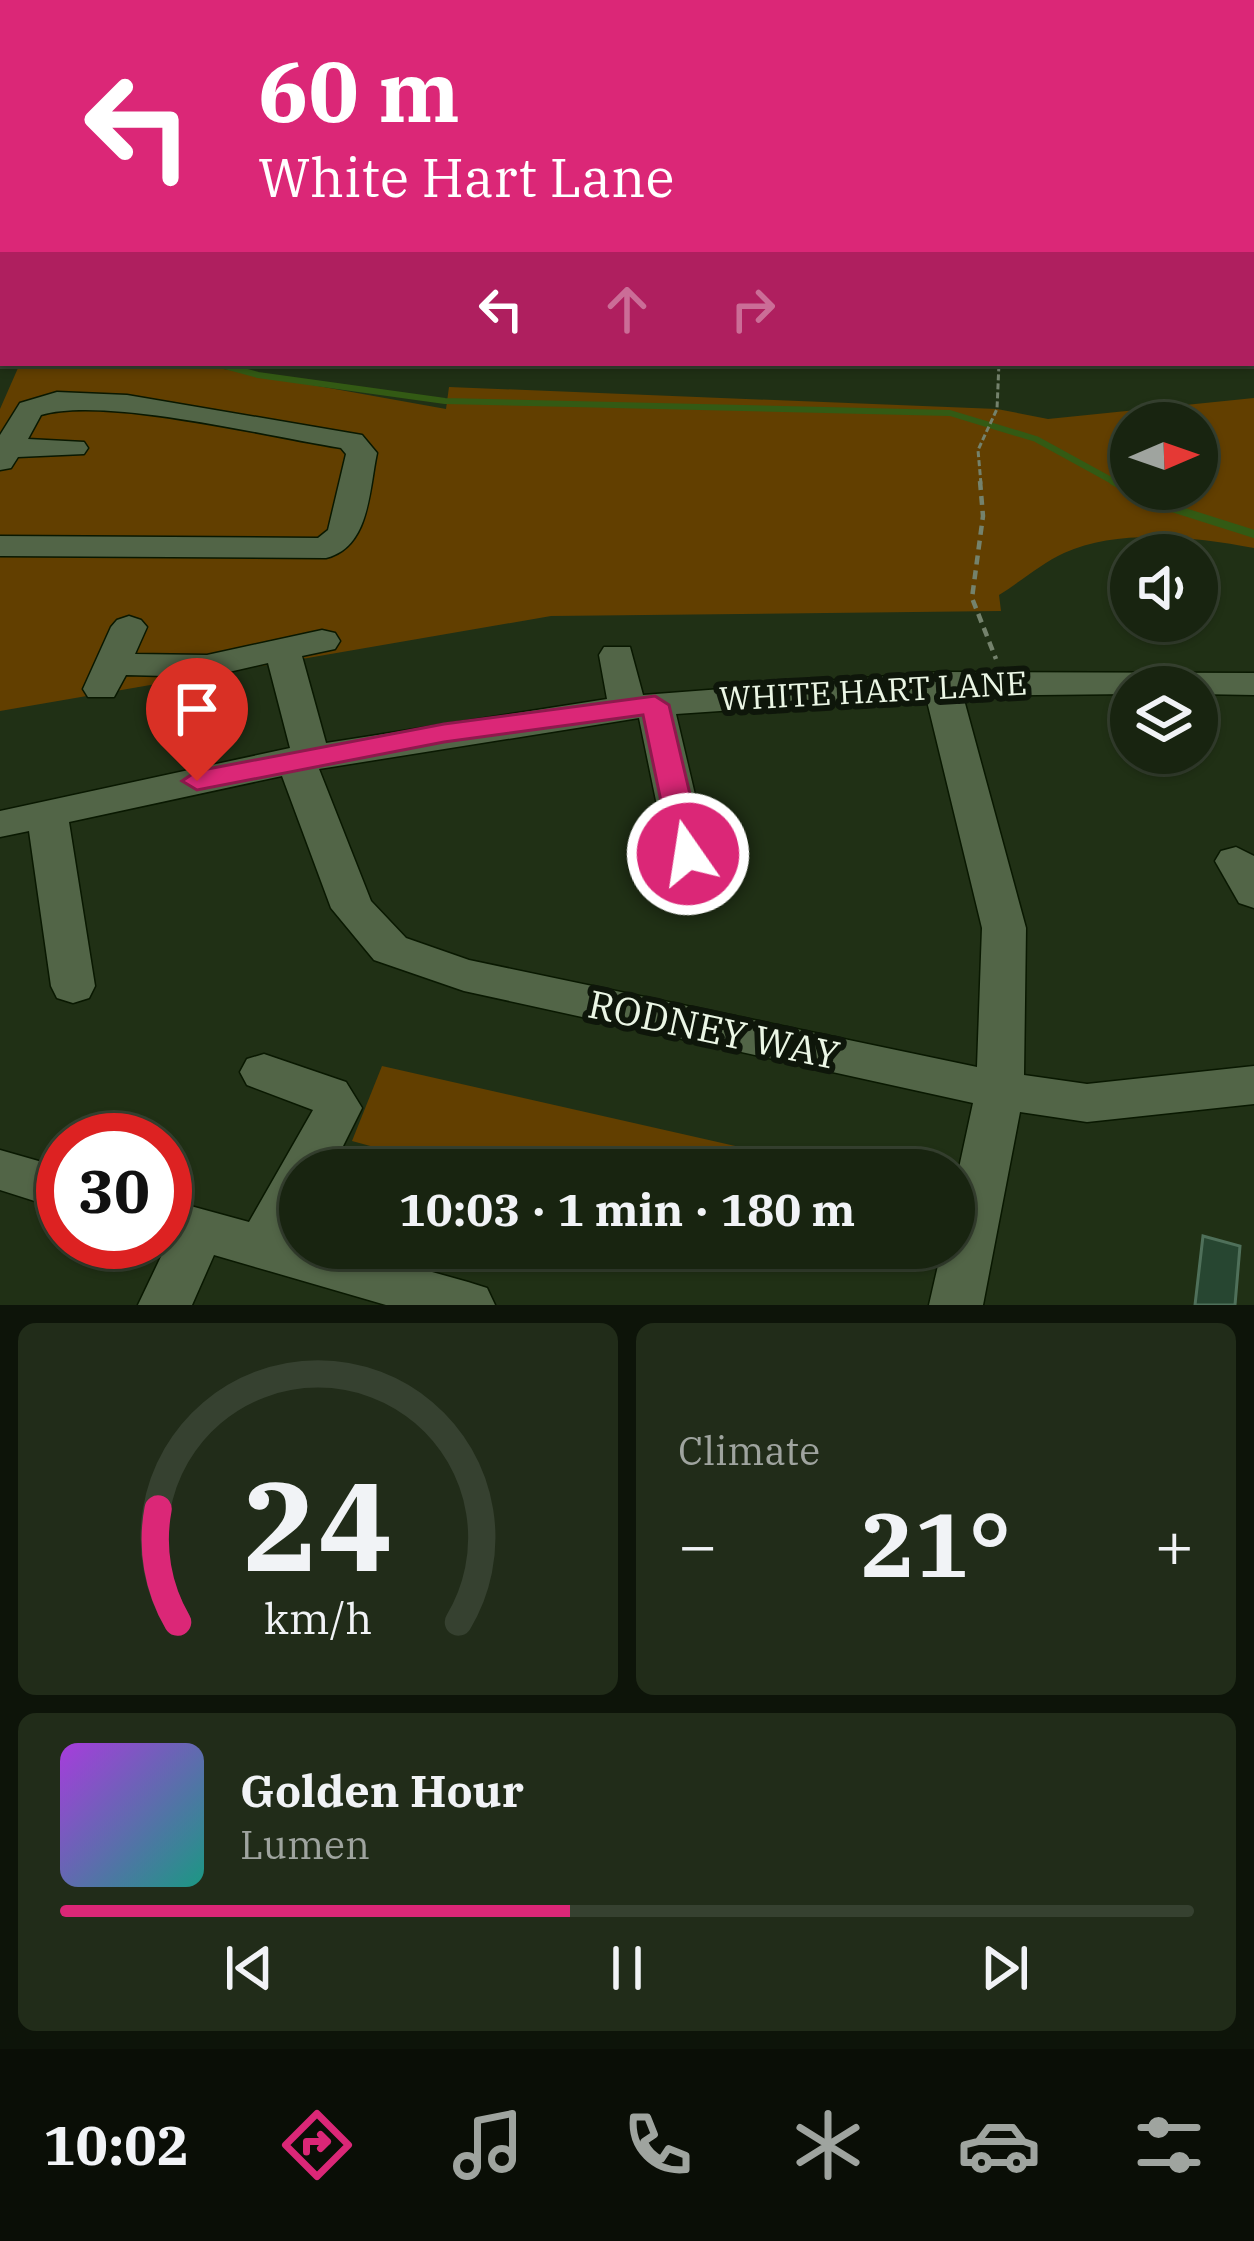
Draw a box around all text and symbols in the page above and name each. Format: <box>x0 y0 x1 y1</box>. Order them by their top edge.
text: 60 m <box>258 36 460 145</box>
icon: left <box>60 48 216 204</box>
text: White Hart Lane <box>258 142 675 212</box>
icon: left <box>468 276 534 342</box>
icon: ahead <box>594 276 660 342</box>
icon: right <box>720 276 786 342</box>
north arrow <box>1110 402 1218 510</box>
map controls <box>1110 402 1218 774</box>
button: sound <box>1110 534 1218 642</box>
pin <box>146 658 248 781</box>
street label: WHITE HART LANE <box>718 660 1028 720</box>
button: layers <box>1110 666 1218 774</box>
icon: arrive <box>164 676 230 742</box>
position arrow <box>625 791 751 917</box>
street label: RODNEY WAY <box>584 978 844 1080</box>
speed limit sign: 30 <box>36 1113 192 1269</box>
text: 10:03 · 1 min · 180 m <box>399 1180 855 1238</box>
text: Climate <box>678 1425 820 1476</box>
text: 24 <box>243 1443 393 1605</box>
text: 21° <box>861 1485 1011 1602</box>
text: − <box>678 1501 718 1587</box>
text: + <box>1154 1501 1194 1587</box>
text: km/h <box>264 1590 372 1646</box>
text: Golden Hour <box>240 1761 524 1819</box>
text: Lumen <box>240 1819 370 1870</box>
icon: previous <box>216 1935 282 2001</box>
icon: pause <box>594 1935 660 2001</box>
icon: next <box>972 1935 1038 2001</box>
icon: directions <box>275 2103 359 2187</box>
icon: music <box>446 2103 530 2187</box>
icon: phone <box>616 2103 700 2187</box>
icon: climate <box>786 2103 870 2187</box>
icon: car <box>957 2103 1041 2187</box>
icon: filters <box>1127 2103 1211 2187</box>
text: 10:02 <box>43 2110 189 2180</box>

